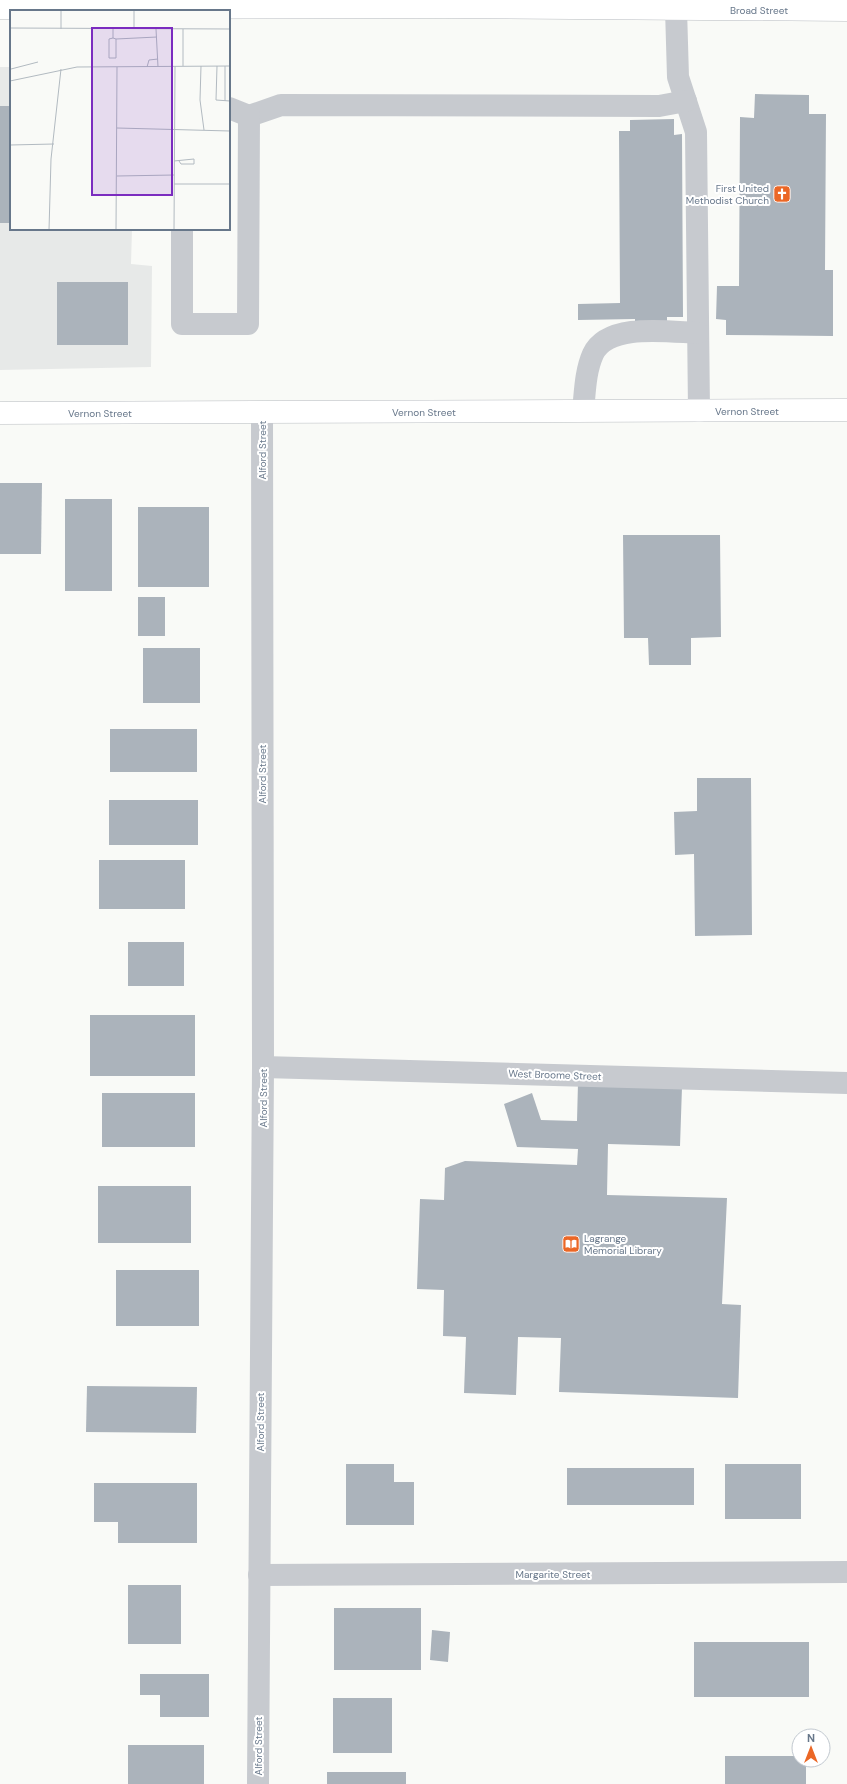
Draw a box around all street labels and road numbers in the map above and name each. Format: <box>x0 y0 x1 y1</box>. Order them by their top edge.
street label: Broad Street <box>730 4 788 17</box>
street label: Vernon Street <box>715 405 779 418</box>
street label: Vernon Street <box>392 406 456 419</box>
street label: Vernon Street <box>68 407 132 420</box>
street label: Alford Street <box>256 421 269 479</box>
street label: Alford Street <box>256 745 269 803</box>
street label: West Broome Street <box>508 1067 602 1083</box>
street label: Alford Street <box>257 1069 270 1127</box>
street label: Alford Street <box>254 1393 267 1451</box>
street label: Margarite Street <box>515 1568 591 1581</box>
street label: Alford Street <box>252 1717 265 1775</box>

